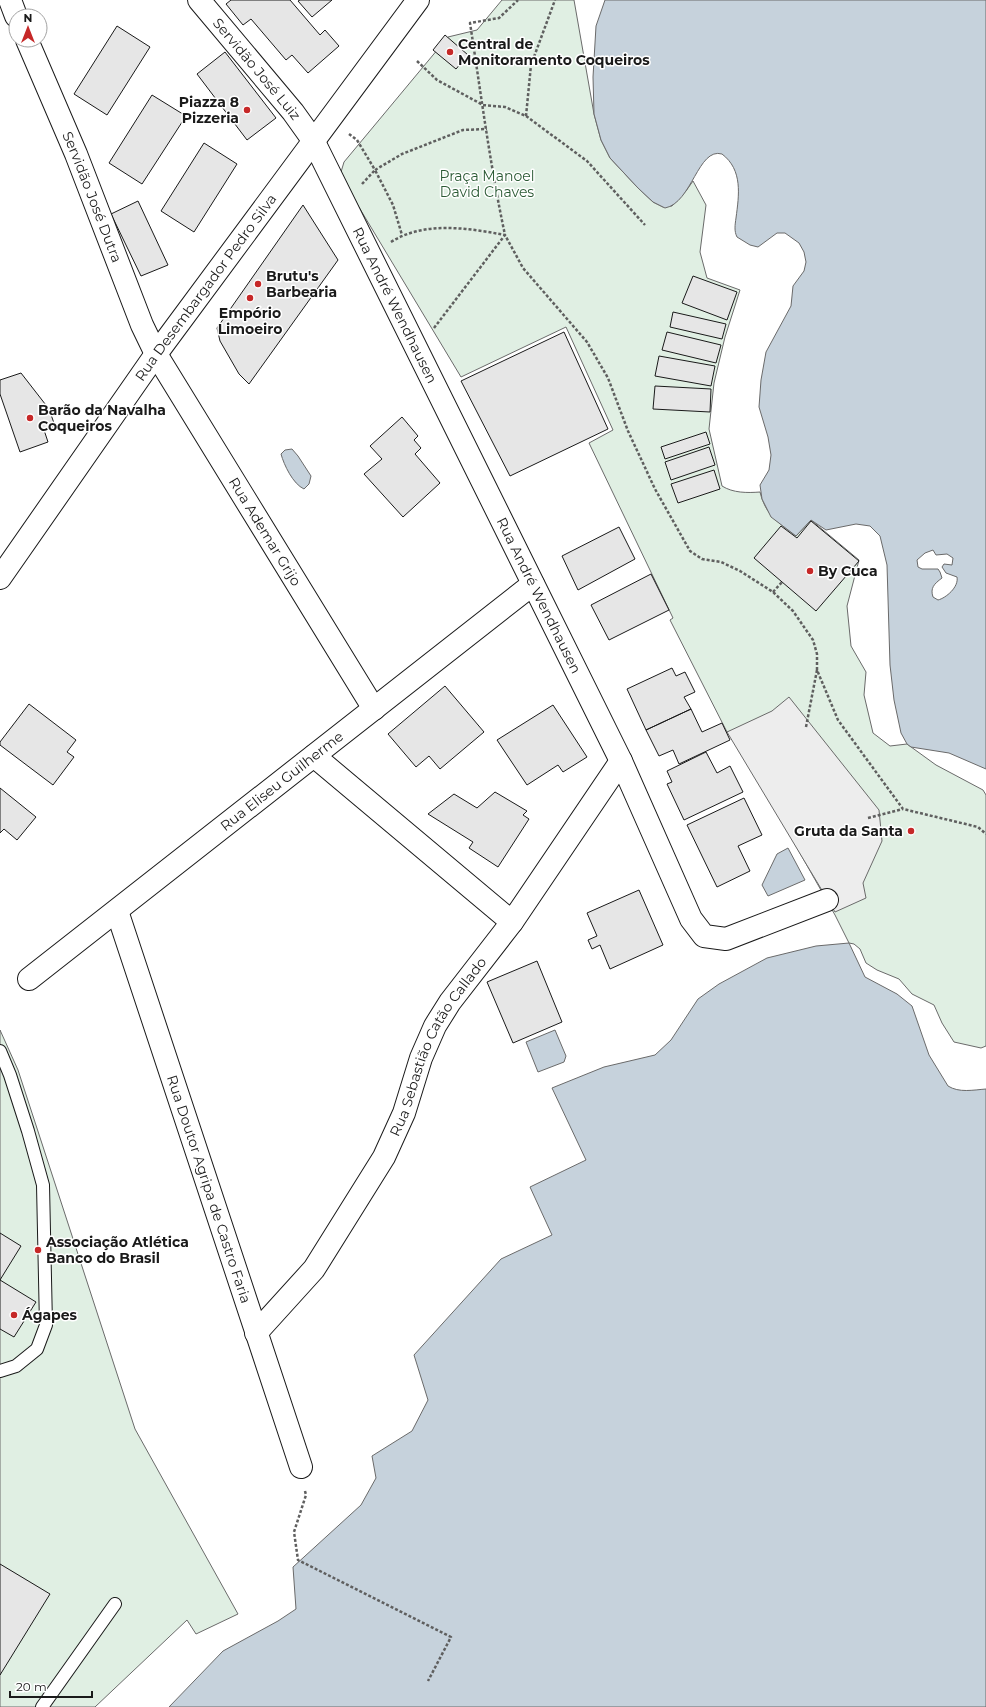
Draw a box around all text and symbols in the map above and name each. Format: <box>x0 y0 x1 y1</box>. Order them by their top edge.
north arrow <box>8 8 48 48</box>
text: N <box>24 11 32 25</box>
street label: Servidão José Luiz <box>209 14 305 123</box>
place label: Central de Monitoramento Coqueiros <box>458 35 650 69</box>
marker: Central de Monitoramento Coqueiros <box>445 47 455 57</box>
place label: Piazza 8 Pizzeria <box>179 93 239 127</box>
marker: Piazza 8 Pizzeria <box>242 105 252 115</box>
street label: Servidão José Dutra <box>58 129 126 265</box>
park label: Praça Manoel David Chaves <box>440 167 534 201</box>
street label: Rua Desembargador Pedro Silva <box>131 190 280 384</box>
street label: Rua André Wendhausen <box>349 224 441 386</box>
place label: Brutu's Barbearia <box>266 267 337 301</box>
marker: Brutu's Barbearia <box>253 279 263 289</box>
marker: Empório Limoeiro <box>245 293 255 303</box>
place label: Empório Limoeiro <box>218 304 282 338</box>
place label: Barão da Navalha Coqueiros <box>38 401 166 435</box>
marker: Barão da Navalha Coqueiros <box>25 413 35 423</box>
street label: Rua Ademar Grijo <box>225 474 305 590</box>
street label: Rua André Wendhausen <box>493 514 585 677</box>
place label: By Cuca <box>818 562 878 580</box>
marker: By Cuca <box>805 566 815 576</box>
street label: Rua Eliseu Guilherme <box>217 727 347 835</box>
place label: Gruta da Santa <box>794 822 903 840</box>
marker: Gruta da Santa <box>906 826 916 836</box>
street label: Rua Sebastião Catão Callado <box>386 953 491 1139</box>
street label: Rua Doutor Agripa de Castro Faria <box>163 1073 255 1306</box>
place label: Associação Atlética Banco do Brasil <box>45 1233 189 1267</box>
marker: Associação Atlética Banco do Brasil <box>33 1245 43 1255</box>
place label: Ágapes <box>21 1306 78 1324</box>
marker: Ágapes <box>9 1310 19 1320</box>
scale bar <box>10 1673 92 1699</box>
text: 20 m <box>16 1679 47 1694</box>

